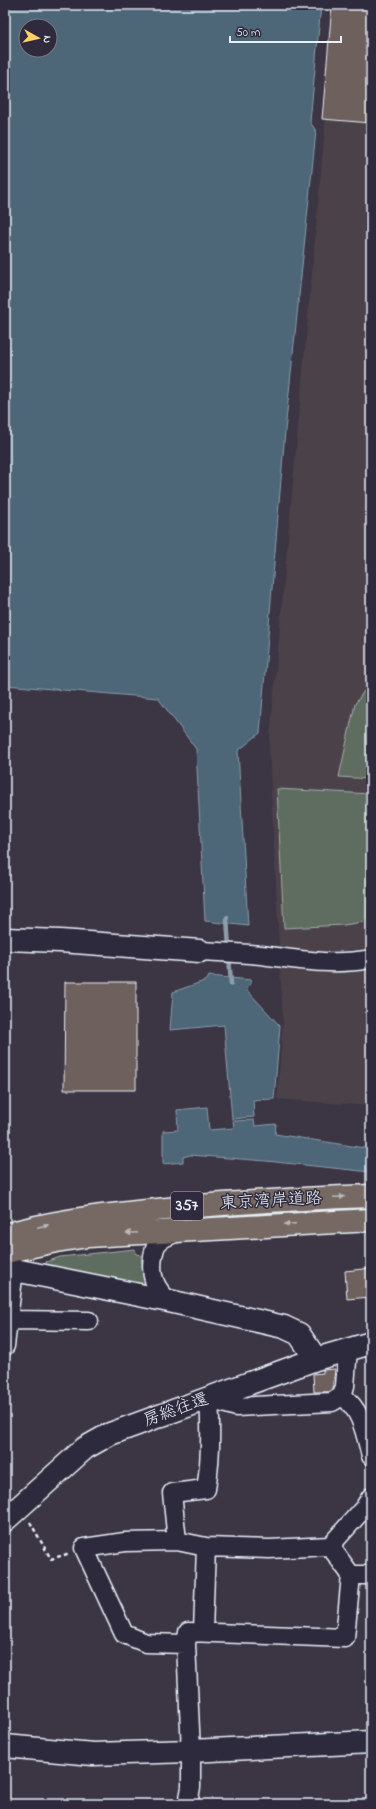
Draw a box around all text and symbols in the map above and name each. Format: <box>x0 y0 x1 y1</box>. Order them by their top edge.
north arrow <box>18 18 58 58</box>
scale bar <box>230 18 341 44</box>
text: 50 m <box>236 24 260 42</box>
text: N <box>38 34 55 44</box>
street label: 東京湾岸道路 <box>219 1186 323 1216</box>
road number: 357 <box>171 1192 203 1220</box>
one-way arrow <box>333 1194 345 1201</box>
one-way arrow <box>284 1221 296 1228</box>
one-way arrow <box>37 1222 49 1228</box>
one-way arrow <box>125 1230 138 1236</box>
street label: 房総往還 <box>140 1387 212 1433</box>

